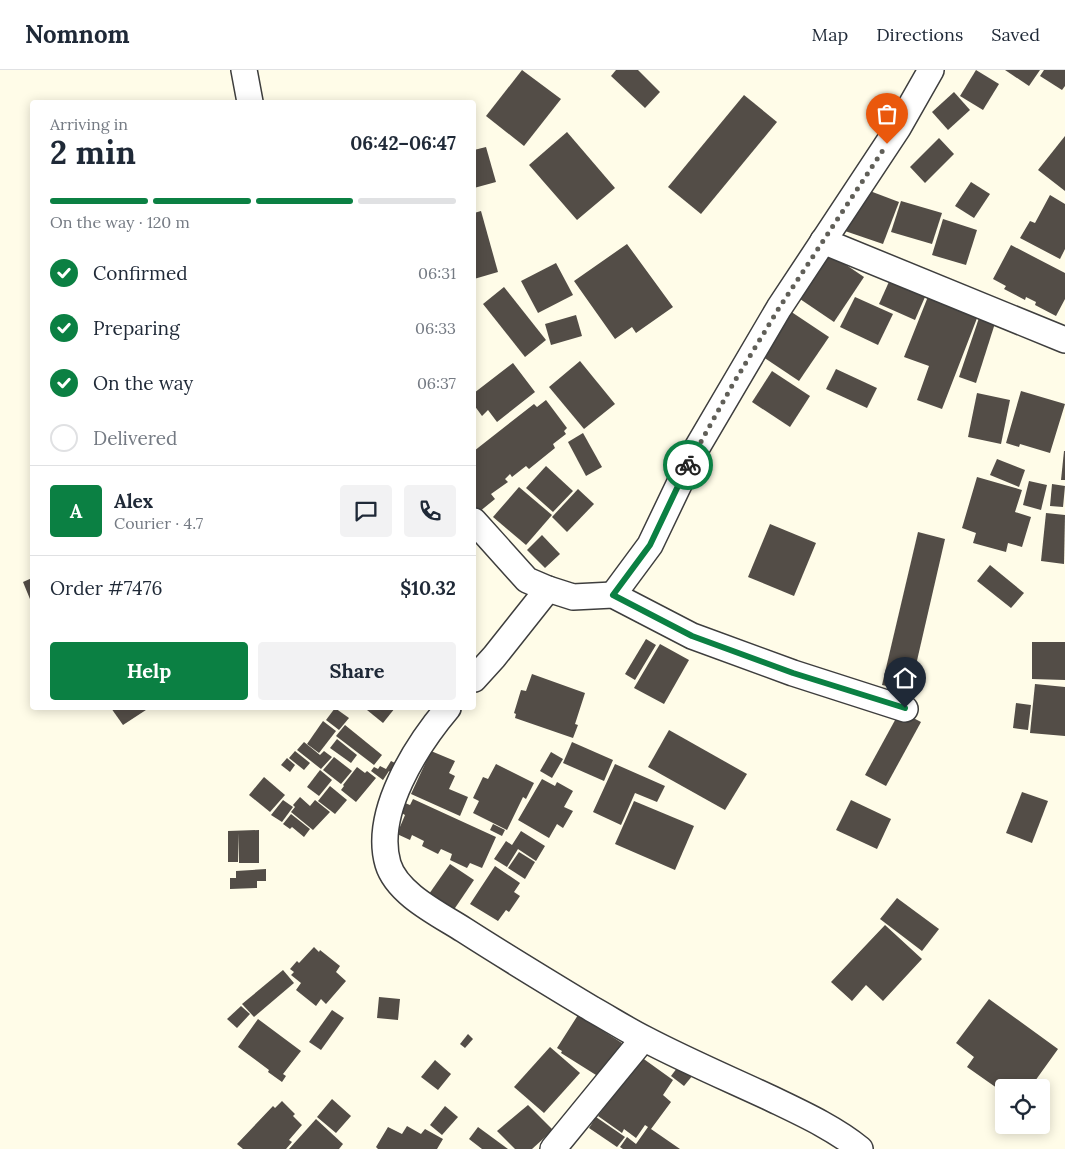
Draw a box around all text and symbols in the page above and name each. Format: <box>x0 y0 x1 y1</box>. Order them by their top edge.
text: Nomnom <box>25 19 130 50</box>
text: Map <box>812 23 848 46</box>
text: Directions <box>876 23 963 46</box>
text: Saved <box>991 23 1040 46</box>
pin <box>866 93 908 144</box>
icon: bag <box>873 100 901 128</box>
text: Arriving in <box>50 114 128 134</box>
text: 06:42–06:47 <box>350 131 456 155</box>
text: 2 min <box>50 132 136 173</box>
text: On the way · 120 m <box>50 212 190 232</box>
icon: check <box>50 259 78 287</box>
text: Confirmed <box>93 261 188 285</box>
text: 06:31 <box>418 263 456 283</box>
icon: check <box>50 314 78 342</box>
text: Preparing <box>93 316 180 340</box>
text: 06:33 <box>415 318 456 338</box>
icon: check <box>50 369 78 397</box>
text: On the way <box>93 371 193 395</box>
text: 06:37 <box>417 373 456 393</box>
text: Delivered <box>93 426 177 450</box>
courier <box>663 440 713 490</box>
icon: bike <box>674 451 702 479</box>
button: chat <box>340 485 392 537</box>
button: phone <box>404 485 456 537</box>
text: Alex <box>114 489 153 513</box>
text: A <box>70 499 82 523</box>
text: Courier · 4.7 <box>114 513 203 533</box>
text: Order #7476 <box>50 576 162 600</box>
text: $10.32 <box>400 576 456 600</box>
button: Help <box>50 642 248 700</box>
button: Share <box>258 642 456 700</box>
pin <box>884 657 926 708</box>
icon: home <box>891 664 919 692</box>
map controls <box>995 1079 1050 1134</box>
button: locate <box>995 1079 1050 1134</box>

